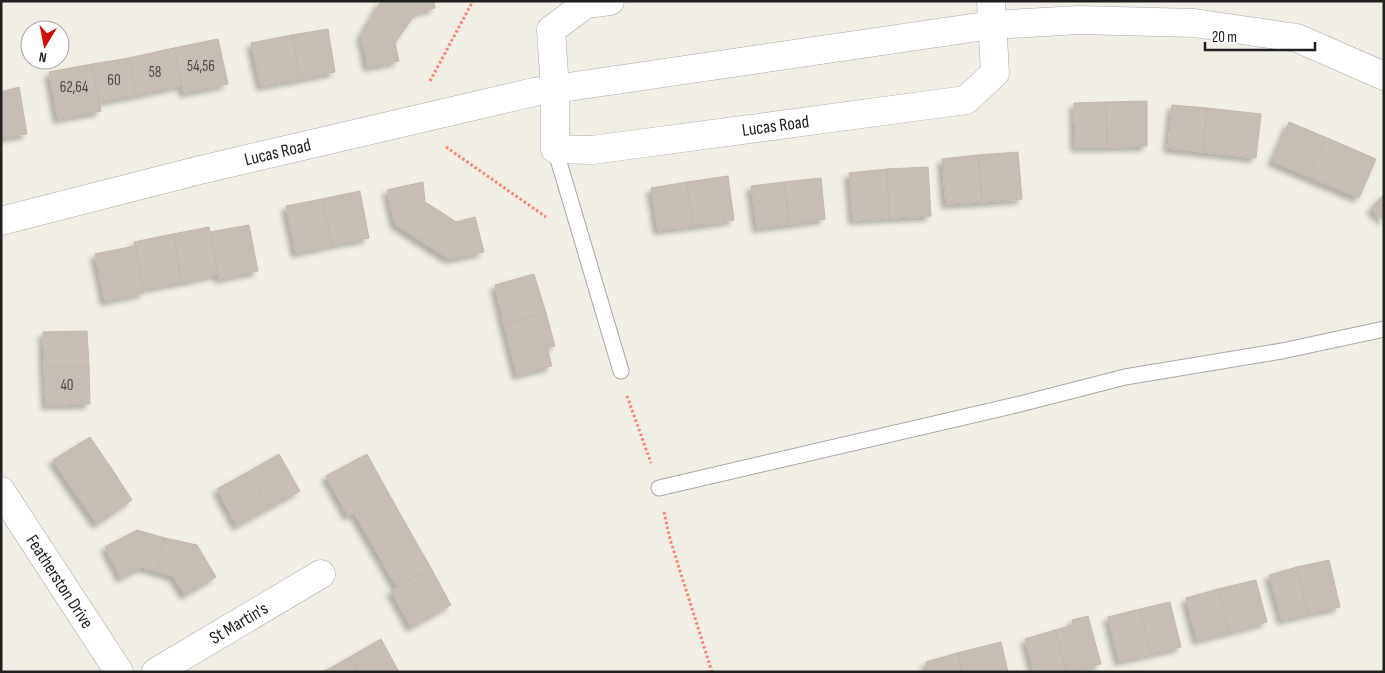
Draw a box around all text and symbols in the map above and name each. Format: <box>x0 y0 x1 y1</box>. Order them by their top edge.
north arrow <box>20 20 70 70</box>
scale bar <box>1205 20 1315 52</box>
text: 20 m <box>1212 28 1237 47</box>
text: N <box>38 48 48 66</box>
house number: 54,56 <box>187 57 215 76</box>
house number: 58 <box>149 63 161 82</box>
house number: 60 <box>107 71 121 90</box>
house number: 62,64 <box>60 78 88 97</box>
street label: Lucas Road <box>741 111 810 141</box>
street label: Lucas Road <box>242 135 313 170</box>
house number: 40 <box>61 376 73 395</box>
street label: Featherston Drive <box>21 531 98 633</box>
street label: St Martin's <box>206 598 272 649</box>

